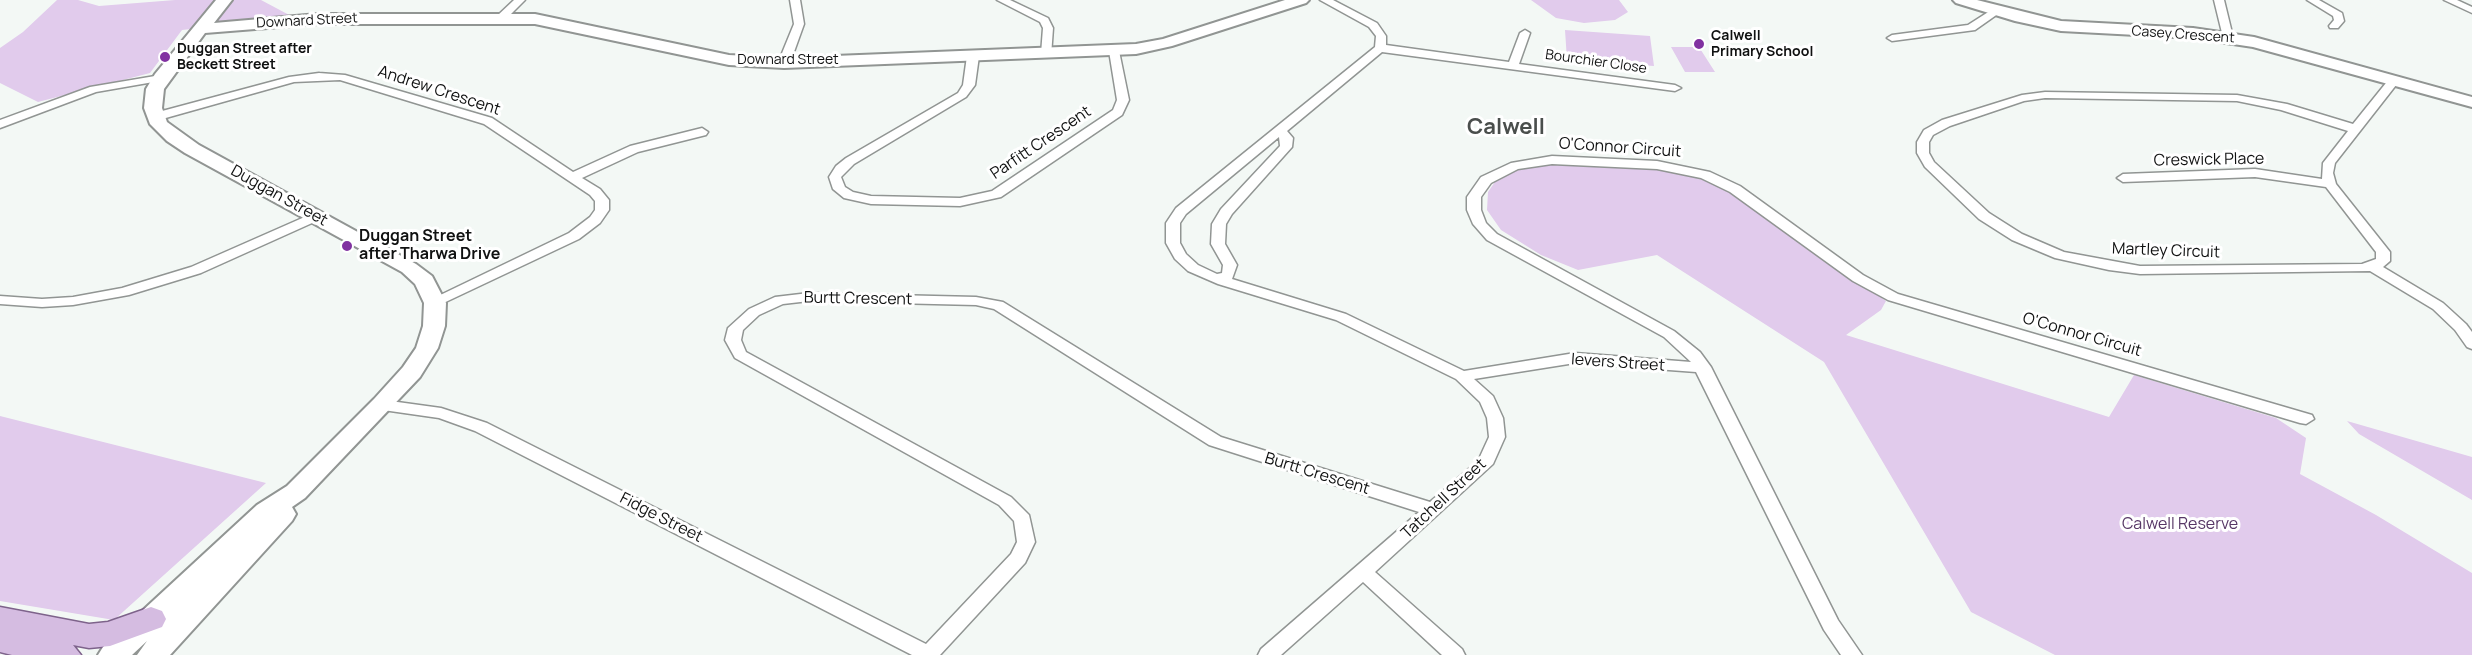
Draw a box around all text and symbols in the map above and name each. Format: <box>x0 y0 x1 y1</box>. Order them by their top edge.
street label: Downard Street <box>256 10 358 32</box>
street label: Casey Crescent <box>2131 23 2235 47</box>
place label: Calwell Primary School <box>1711 28 1813 60</box>
marker: Calwell Primary School <box>1692 37 1706 51</box>
place label: Duggan Street after Beckett Street <box>177 41 312 74</box>
street label: Bourchier Close <box>1544 47 1648 77</box>
marker: Duggan Street after Beckett Street <box>158 50 172 64</box>
street label: Downard Street <box>737 52 839 68</box>
street label: Andrew Crescent <box>375 62 503 120</box>
street label: Parfitt Crescent <box>987 102 1095 184</box>
district label: Calwell <box>1467 115 1545 141</box>
street label: O'Connor Circuit <box>1558 134 1682 162</box>
street label: Creswick Place <box>2153 149 2265 171</box>
street label: Duggan Street <box>227 161 331 231</box>
place label: Duggan Street after Tharwa Drive <box>359 227 500 265</box>
marker: Duggan Street after Tharwa Drive <box>340 239 354 253</box>
street label: Martley Circuit <box>2112 240 2220 262</box>
street label: Burtt Crescent <box>804 288 912 310</box>
street label: O'Connor Circuit <box>2020 309 2144 361</box>
street label: Ievers Street <box>1570 350 1666 376</box>
street label: Burtt Crescent <box>1262 449 1372 499</box>
street label: Tatchell Street <box>1398 455 1490 543</box>
street label: Fidge Street <box>616 489 706 547</box>
park label: Calwell Reserve <box>2122 515 2238 535</box>

